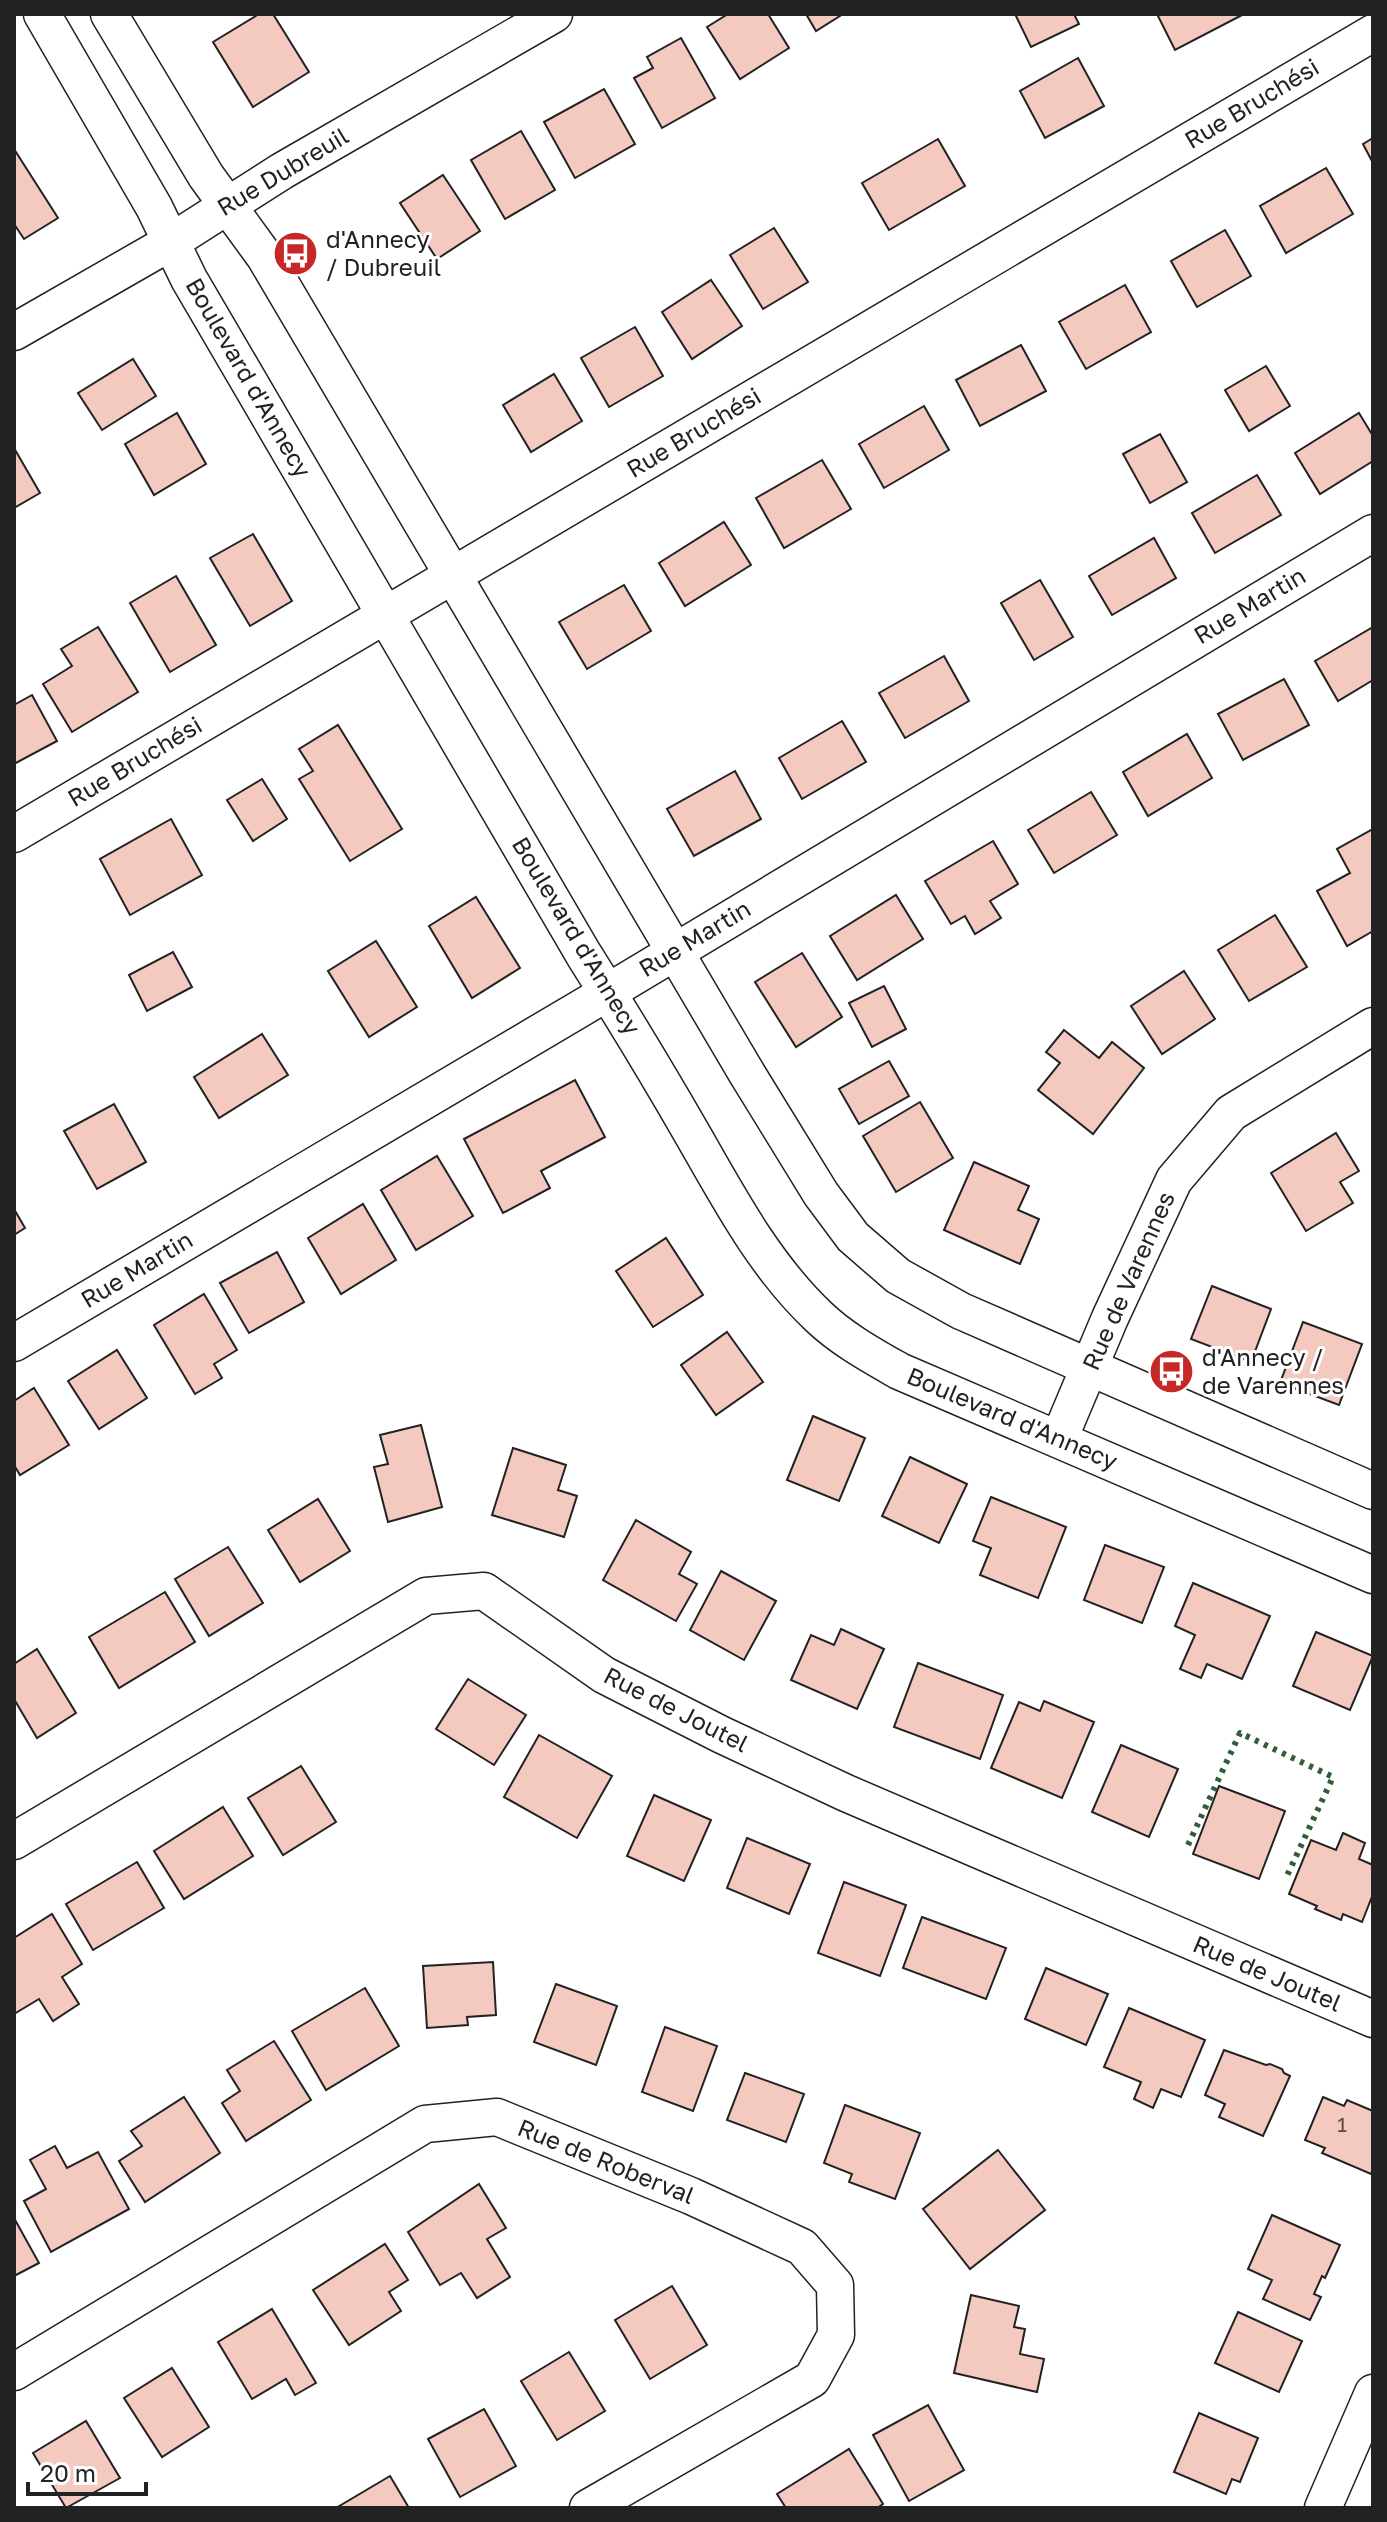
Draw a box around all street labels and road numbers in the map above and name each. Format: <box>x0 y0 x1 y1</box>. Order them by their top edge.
street label: Rue Bruchési <box>1179 51 1323 154</box>
street label: Rue Dubreuil <box>211 120 353 221</box>
street label: Boulevard d'Annecy <box>180 272 318 482</box>
street label: Rue Bruchési <box>621 380 765 483</box>
street label: Rue Martin <box>1188 560 1310 649</box>
street label: Rue Bruchési <box>62 709 206 812</box>
street label: Boulevard d'Annecy <box>507 831 648 1039</box>
street label: Rue Martin <box>633 893 755 982</box>
street label: Rue de Varennes <box>1075 1187 1180 1374</box>
street label: Rue Martin <box>75 1224 197 1313</box>
street label: Boulevard d'Annecy <box>903 1360 1122 1475</box>
street label: Rue de Joutel <box>600 1660 754 1758</box>
street label: Rue de Joutel <box>1189 1928 1346 2017</box>
street label: Rue de Roberval <box>514 2112 699 2209</box>

